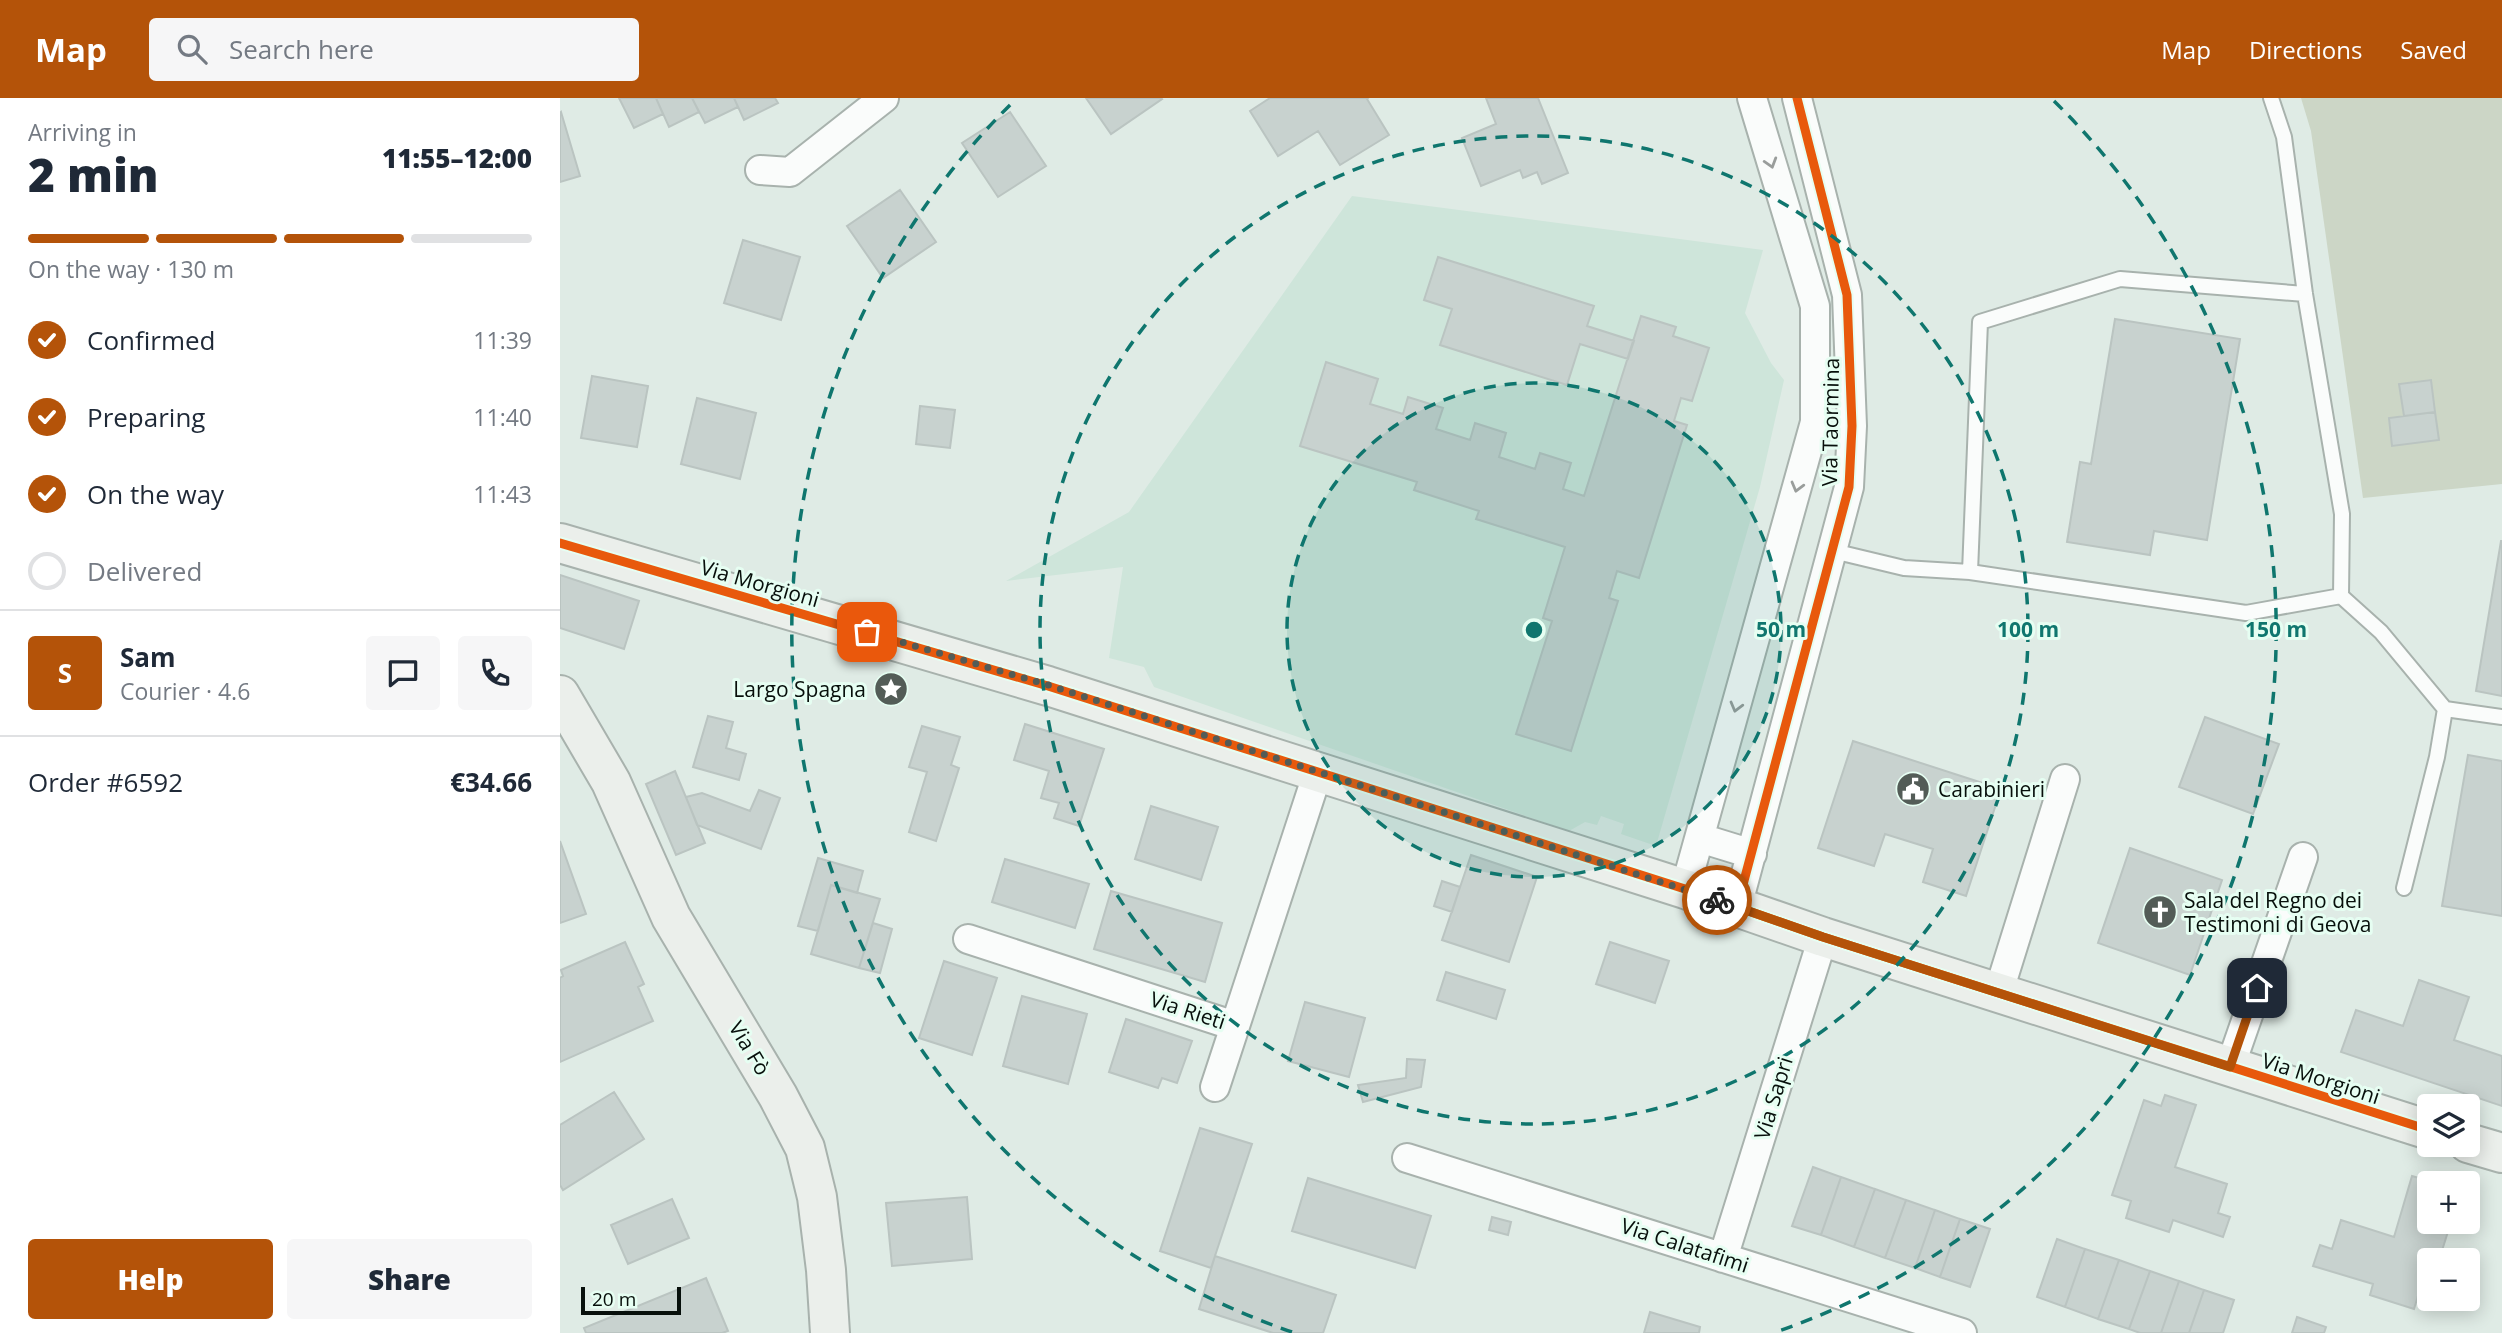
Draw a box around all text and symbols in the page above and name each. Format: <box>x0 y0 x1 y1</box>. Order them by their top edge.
search box <box>149 18 639 81</box>
text: Map <box>35 27 107 72</box>
icon: search <box>173 30 211 68</box>
text: Search here <box>229 31 374 67</box>
text: Map <box>2161 33 2211 66</box>
text: Directions <box>2249 33 2362 66</box>
text: Saved <box>2400 33 2467 66</box>
text: Arriving in <box>28 116 137 148</box>
text: 11:55–12:00 <box>382 140 532 176</box>
text: 2 min <box>28 143 159 205</box>
one-way arrow <box>1763 157 1778 169</box>
text: On the way · 130 m <box>28 253 234 285</box>
icon: check <box>28 321 66 359</box>
text: Confirmed <box>87 322 215 358</box>
text: 11:39 <box>473 324 532 356</box>
street label: Via Taormina <box>1815 357 1845 487</box>
icon: check <box>28 398 66 436</box>
text: Preparing <box>87 399 205 435</box>
text: 11:40 <box>473 401 532 433</box>
icon: check <box>28 475 66 513</box>
text: On the way <box>87 476 224 512</box>
text: 11:43 <box>473 478 532 510</box>
one-way arrow <box>1790 481 1805 493</box>
text: Delivered <box>87 553 202 589</box>
street label: Via Morgioni <box>697 553 823 613</box>
pin <box>837 602 897 662</box>
icon: bag <box>848 613 886 651</box>
text: 50 m <box>1756 615 1806 643</box>
text: 100 m <box>1997 615 2059 643</box>
text: 150 m <box>2245 615 2307 643</box>
centre of rings <box>1522 618 1546 642</box>
button: chat <box>366 636 440 710</box>
button: phone <box>458 636 532 710</box>
text: Sam <box>120 639 176 675</box>
text: S <box>58 655 72 691</box>
place icon: Largo Spagna <box>872 670 910 708</box>
text: Courier · 4.6 <box>120 675 250 707</box>
place label: Largo Spagna <box>733 675 866 703</box>
one-way arrow <box>1730 701 1744 713</box>
text: Order #6592 <box>28 764 183 800</box>
text: €34.66 <box>450 764 532 800</box>
public building icon: Carabinieri <box>1894 770 1932 808</box>
place label: Carabinieri <box>1938 775 2045 803</box>
courier <box>1682 865 1752 935</box>
icon: bike <box>1698 881 1736 919</box>
place label: Sala del Regno dei Testimoni di Geova <box>2184 886 2371 938</box>
church icon: Sala del Regno dei Testimoni di Geova <box>2141 893 2179 931</box>
pin <box>2227 958 2287 1018</box>
icon: home <box>2238 969 2276 1007</box>
street label: Via Rieti <box>1147 985 1229 1035</box>
street label: Via Fò <box>723 1016 777 1080</box>
street label: Via Morgioni <box>2258 1046 2384 1110</box>
street label: Via Sapri <box>1747 1053 1799 1143</box>
map controls <box>2417 1094 2480 1311</box>
button: layers <box>2417 1094 2480 1157</box>
button: + <box>2417 1171 2480 1234</box>
street label: Via Calatafimi <box>1617 1211 1753 1279</box>
button: Help <box>28 1239 273 1319</box>
button: Share <box>287 1239 532 1319</box>
button: − <box>2417 1248 2480 1311</box>
scale bar <box>581 1284 681 1316</box>
text: 20 m <box>592 1286 636 1312</box>

